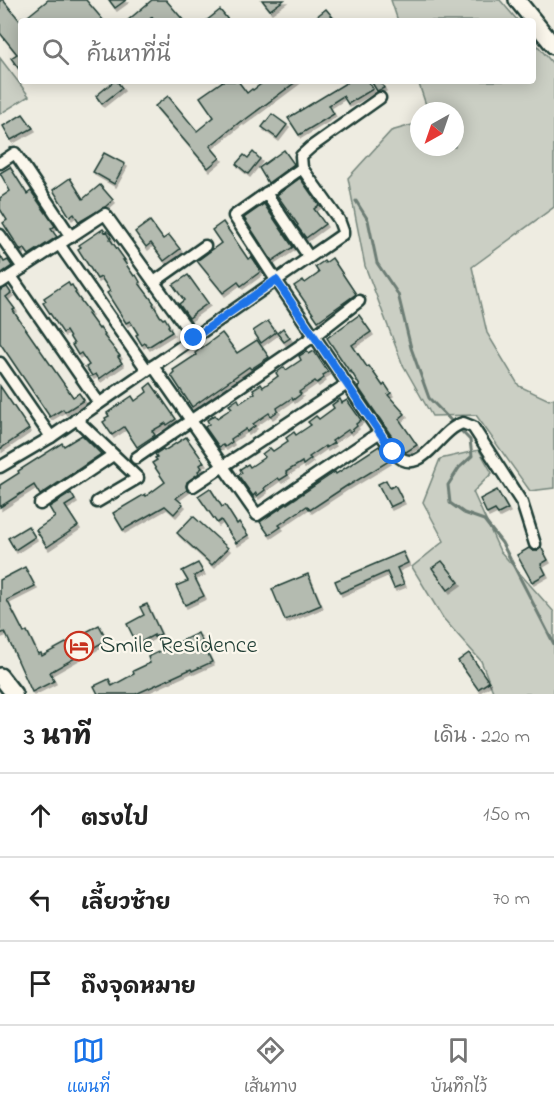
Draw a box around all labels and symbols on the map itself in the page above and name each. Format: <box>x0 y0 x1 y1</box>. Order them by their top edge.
north arrow <box>410 102 464 156</box>
route end <box>180 324 206 350</box>
route start <box>379 438 405 464</box>
place label: Smile Residence <box>100 629 257 664</box>
hotel icon: Smile Residence <box>63 630 95 662</box>

